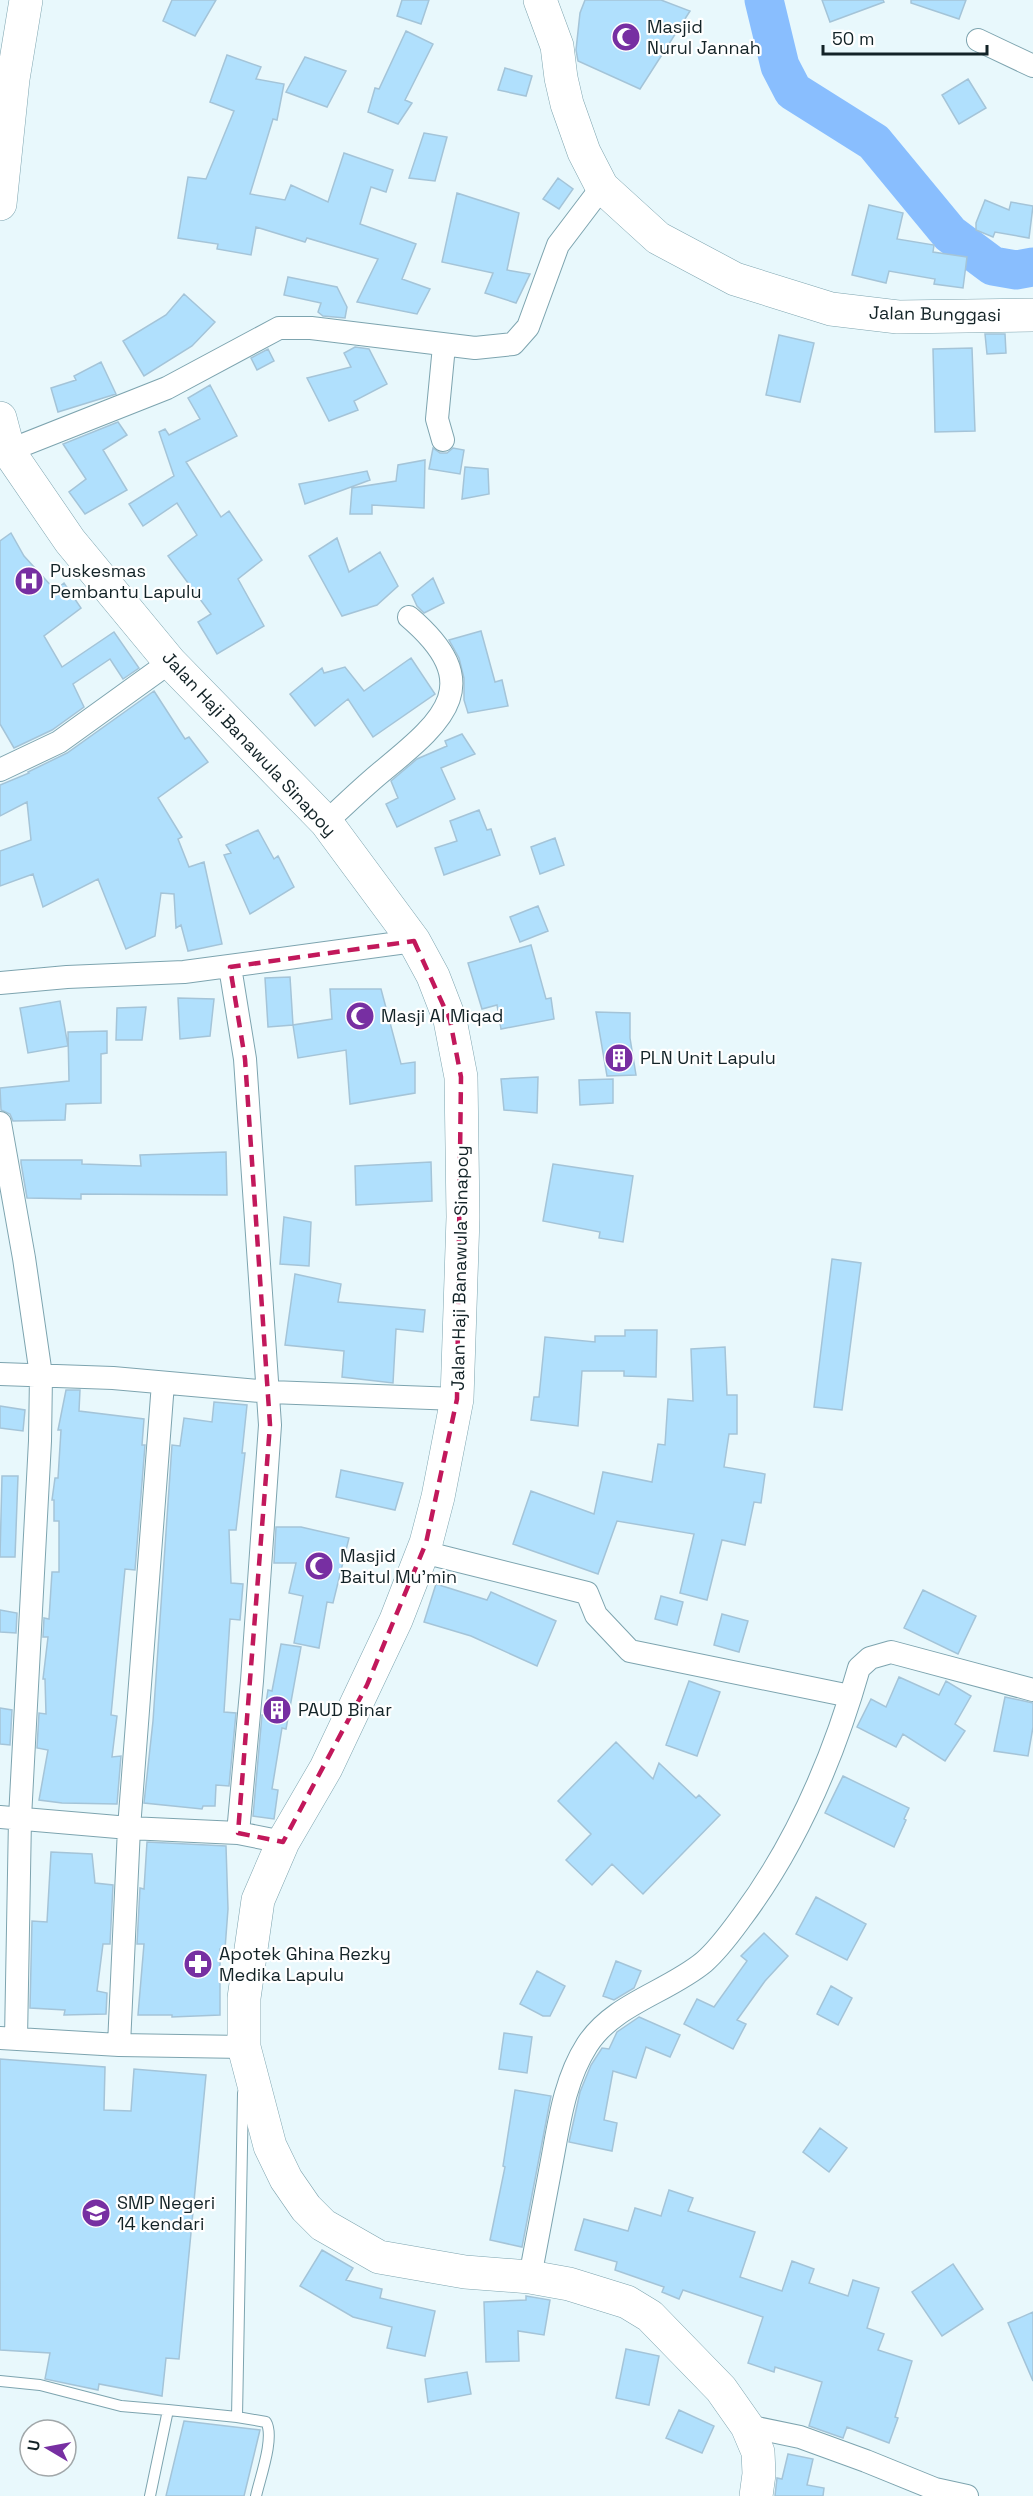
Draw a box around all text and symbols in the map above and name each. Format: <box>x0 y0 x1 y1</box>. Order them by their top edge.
place label: Masjid Nurul Jannah <box>647 15 761 59</box>
scale bar <box>823 18 986 56</box>
mosque icon: Masjid Nurul Jannah <box>610 21 642 53</box>
text: 50 m <box>832 27 874 50</box>
street label: Jalan Bunggasi <box>869 301 1001 326</box>
place label: Puskesmas Pembantu Lapulu <box>50 559 202 603</box>
hospital icon: Puskesmas Pembantu Lapulu <box>13 565 45 597</box>
street label: Jalan Haji Banawula Sinapoy <box>157 646 341 841</box>
mosque icon: Masji Al Miqad <box>344 1000 376 1032</box>
place label: Masji Al Miqad <box>381 1004 503 1027</box>
building icon: PLN Unit Lapulu <box>603 1042 635 1074</box>
place label: PLN Unit Lapulu <box>640 1046 776 1069</box>
street label: Jalan Haji Banawula Sinapoy <box>446 1145 473 1391</box>
place label: Masjid Baitul Mu'min <box>340 1544 457 1588</box>
mosque icon: Masjid Baitul Mu'min <box>303 1550 335 1582</box>
building icon: PAUD Binar <box>261 1694 293 1726</box>
place label: PAUD Binar <box>298 1698 392 1721</box>
place label: Apotek Ghina Rezky Medika Lapulu <box>219 1942 391 1986</box>
pharmacy icon: Apotek Ghina Rezky Medika Lapulu <box>182 1948 214 1980</box>
place label: SMP Negeri 14 kendari <box>117 2191 215 2235</box>
school or university icon: SMP Negeri 14 kendari <box>80 2197 112 2229</box>
north arrow <box>18 2418 78 2478</box>
text: U <box>22 2438 45 2453</box>

